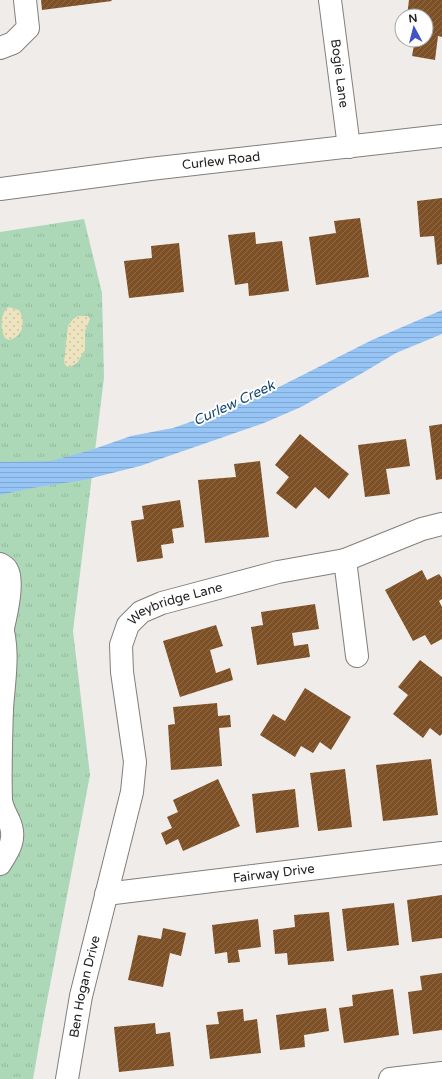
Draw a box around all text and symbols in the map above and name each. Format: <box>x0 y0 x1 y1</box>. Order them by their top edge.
north arrow <box>394 8 434 48</box>
text: N <box>408 12 418 26</box>
street label: Bogie Lane <box>327 38 352 109</box>
street label: Curlew Road <box>181 149 261 173</box>
water label: Curlew Creek <box>191 376 279 429</box>
street label: Weybridge Lane <box>124 579 224 629</box>
street label: Fairway Drive <box>232 861 316 886</box>
street label: Ben Hogan Drive <box>66 934 104 1039</box>

